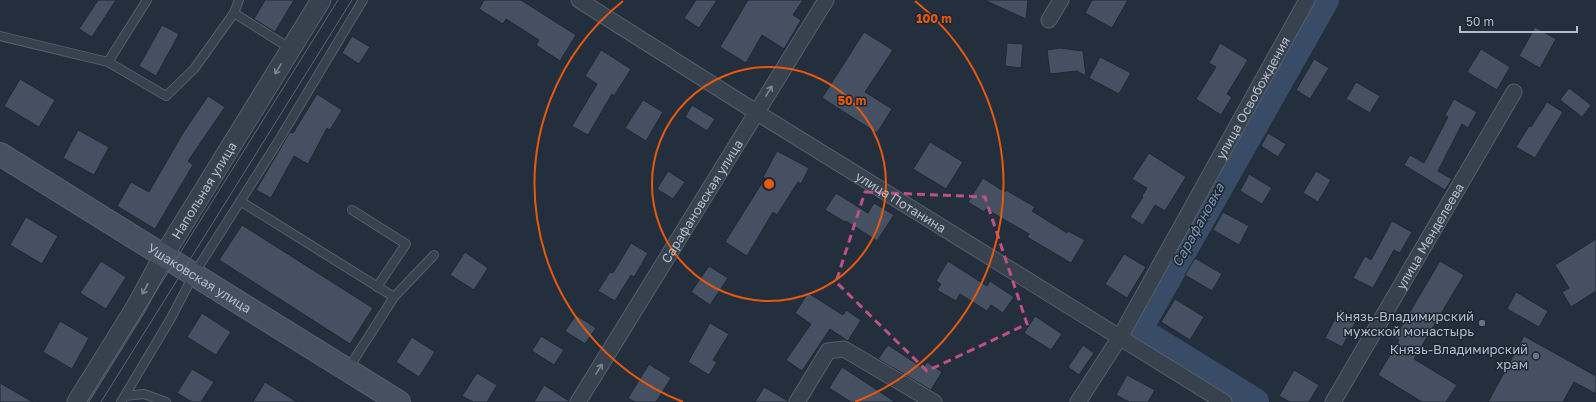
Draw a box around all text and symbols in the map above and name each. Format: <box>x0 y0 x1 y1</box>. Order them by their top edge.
scale bar <box>1460 8 1577 34</box>
text: 100 m <box>916 11 952 26</box>
text: 50 m <box>1466 14 1494 29</box>
street label: улица Освобождения <box>1212 34 1293 162</box>
one-way arrow <box>274 63 282 75</box>
one-way arrow <box>765 86 773 97</box>
text: 50 m <box>838 93 866 108</box>
street label: Сарафановская улица <box>658 136 746 266</box>
street label: Напольная улица <box>168 139 240 242</box>
street label: улица Потанина <box>853 168 949 236</box>
centre of rings <box>762 177 776 191</box>
water label: Сарафановка <box>1168 179 1228 270</box>
street label: улица Менделеева <box>1392 180 1467 292</box>
street label: Ушаковская улица <box>145 240 254 316</box>
one-way arrow <box>141 283 149 295</box>
place label: Князь-Владимирский мужской монастырь <box>1336 308 1474 339</box>
marker: Князь-Владимирский мужской монастырь <box>1477 318 1487 328</box>
place label: Князь-Владимирский храм <box>1390 341 1528 372</box>
marker: Князь-Владимирский храм <box>1531 351 1541 361</box>
one-way arrow <box>595 363 603 375</box>

